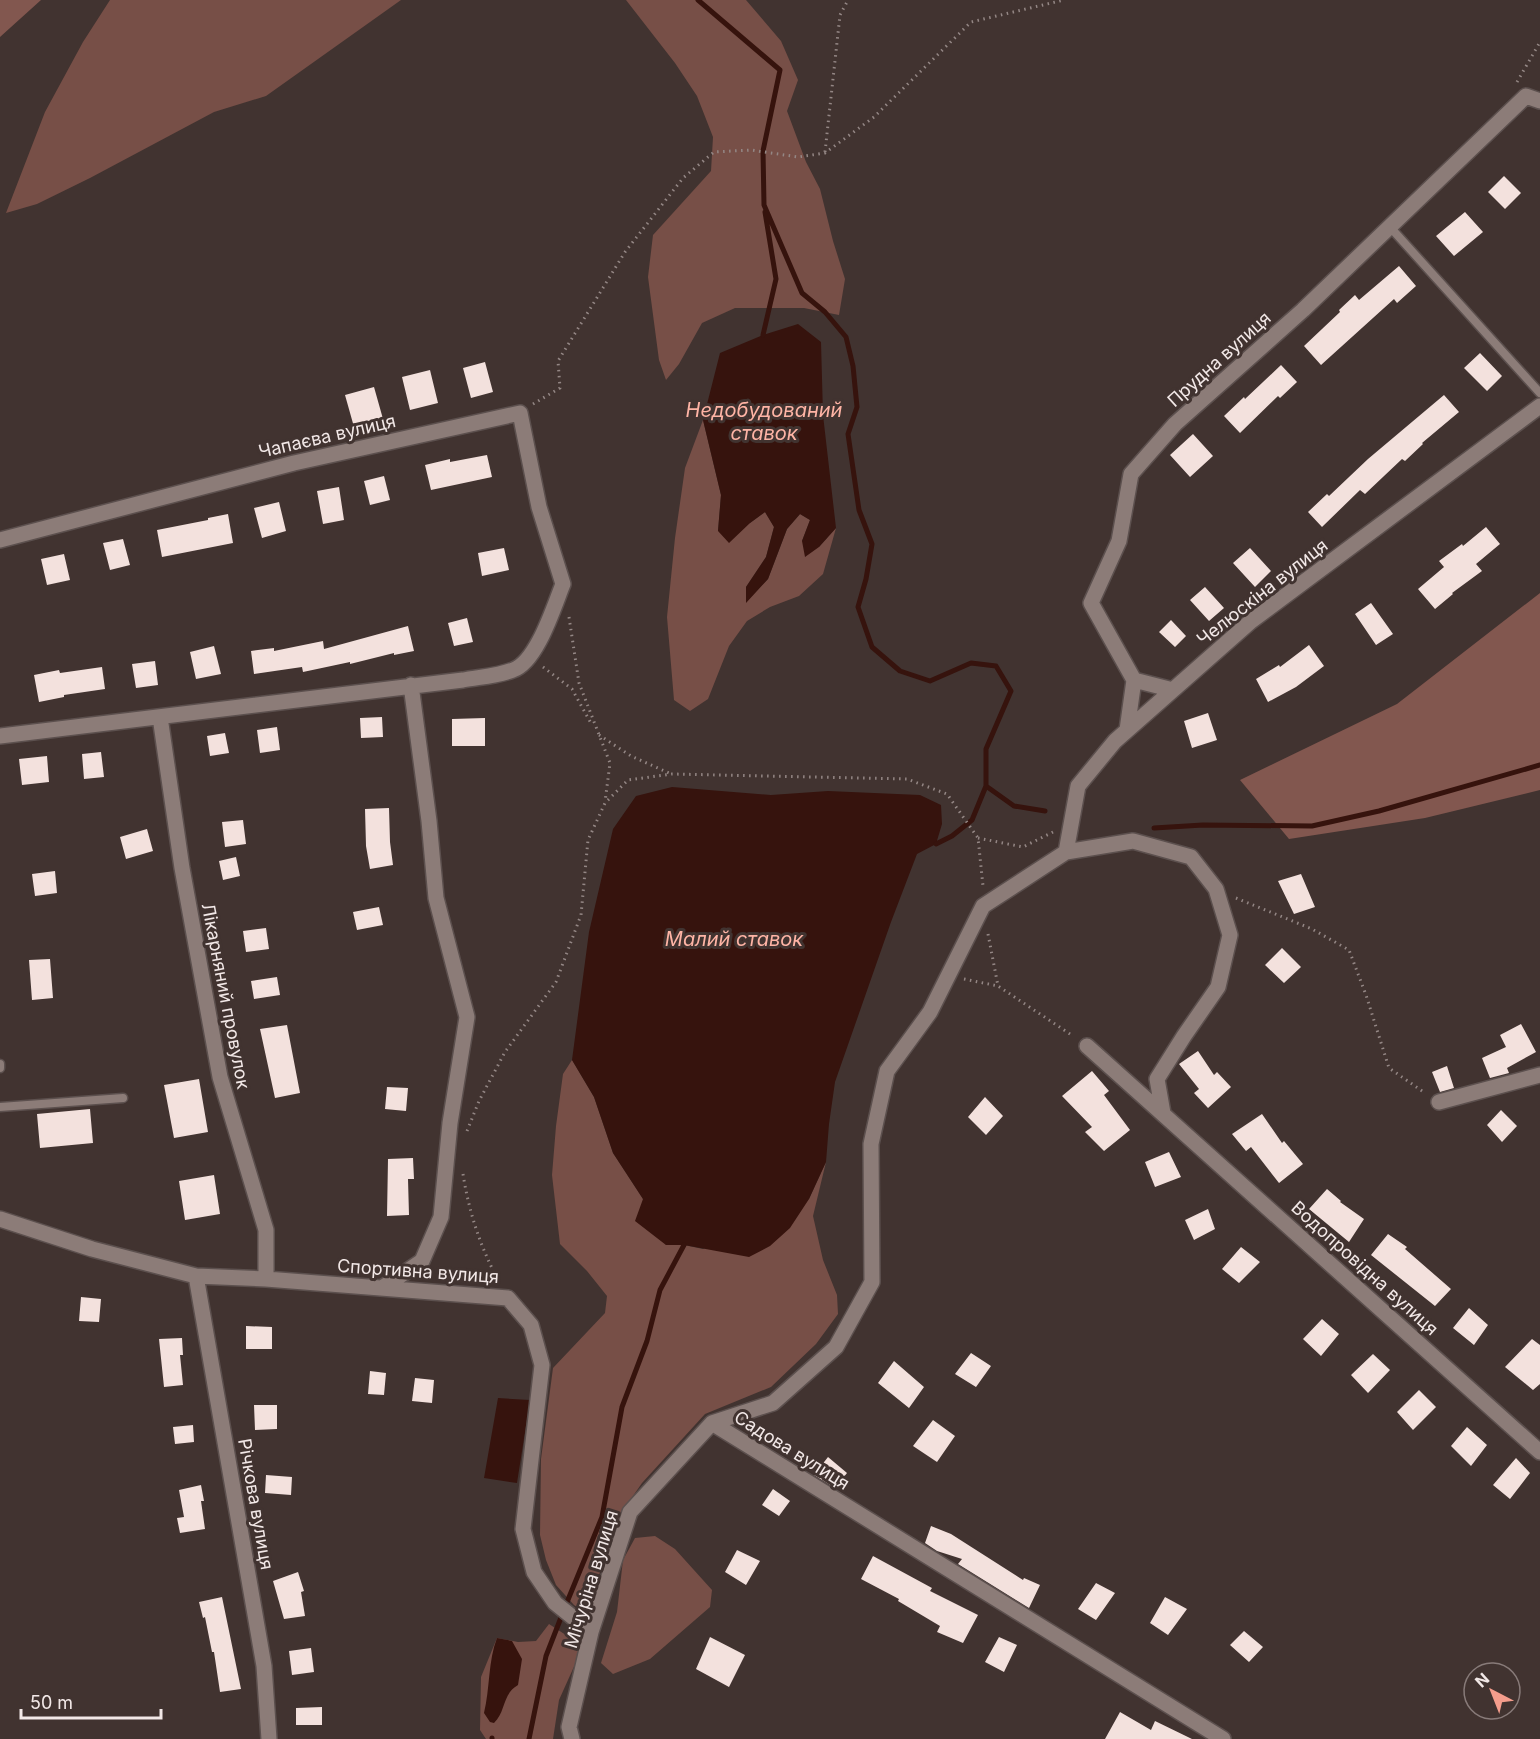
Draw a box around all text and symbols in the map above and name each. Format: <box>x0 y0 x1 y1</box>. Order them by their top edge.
street label: Прудна вулиця <box>1163 307 1275 411</box>
water label: Недобудований ставок <box>686 398 843 445</box>
street label: Чапаєва вулиця <box>256 410 398 462</box>
street label: Челюскіна вулиця <box>1192 534 1332 650</box>
street label: Лікарняний провулок <box>198 901 254 1091</box>
water label: Малий ставок <box>665 927 804 951</box>
street label: Водопровідна вулиця <box>1287 1197 1443 1339</box>
street label: Спортивна вулиця <box>336 1255 500 1287</box>
street label: Садова вулиця <box>731 1406 853 1494</box>
street label: Річкова вулиця <box>234 1437 278 1571</box>
street label: Мічуріна вулиця <box>560 1507 622 1651</box>
north arrow <box>1462 1661 1522 1721</box>
text: N <box>1471 1668 1493 1691</box>
scale bar <box>21 1682 160 1720</box>
text: 50 m <box>30 1692 73 1713</box>

